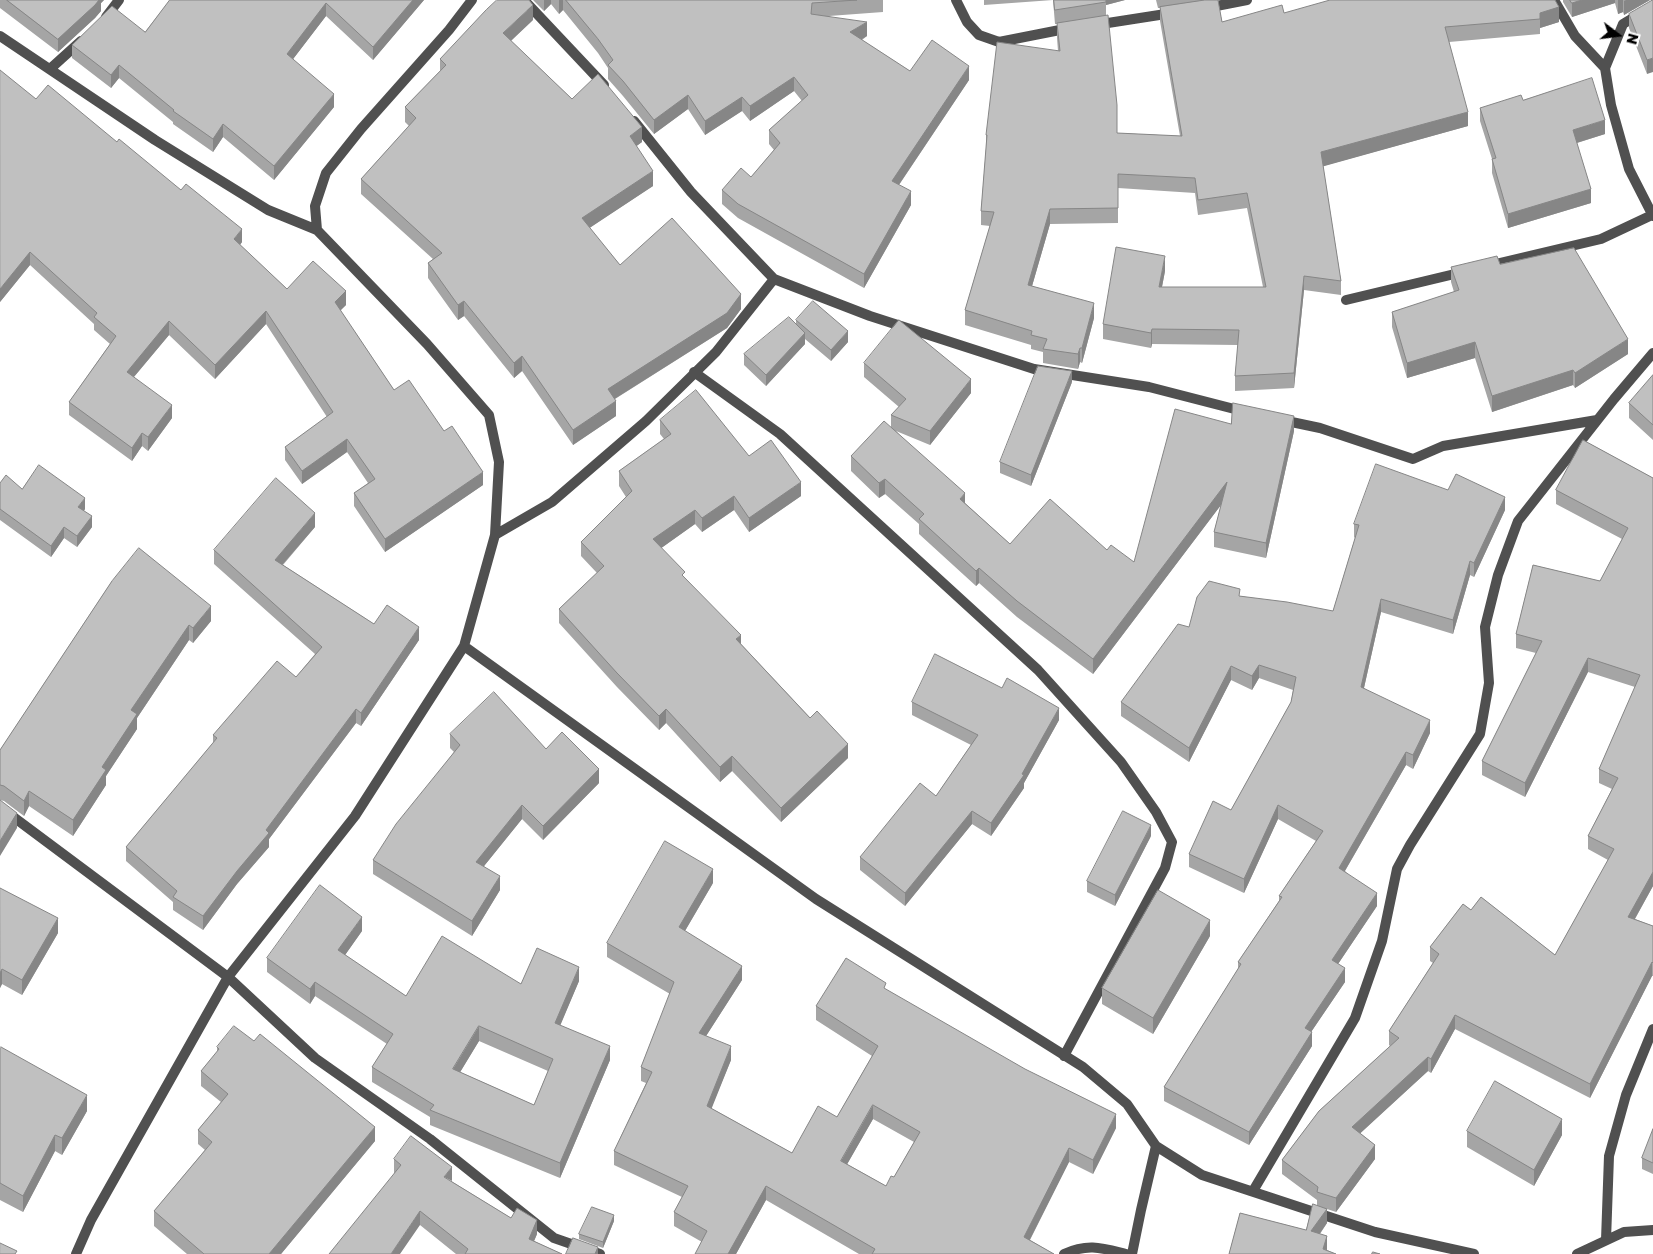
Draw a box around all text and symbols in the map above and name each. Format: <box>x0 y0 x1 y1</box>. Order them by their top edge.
north arrow <box>1593 10 1643 60</box>
text: N <box>1623 32 1643 46</box>

